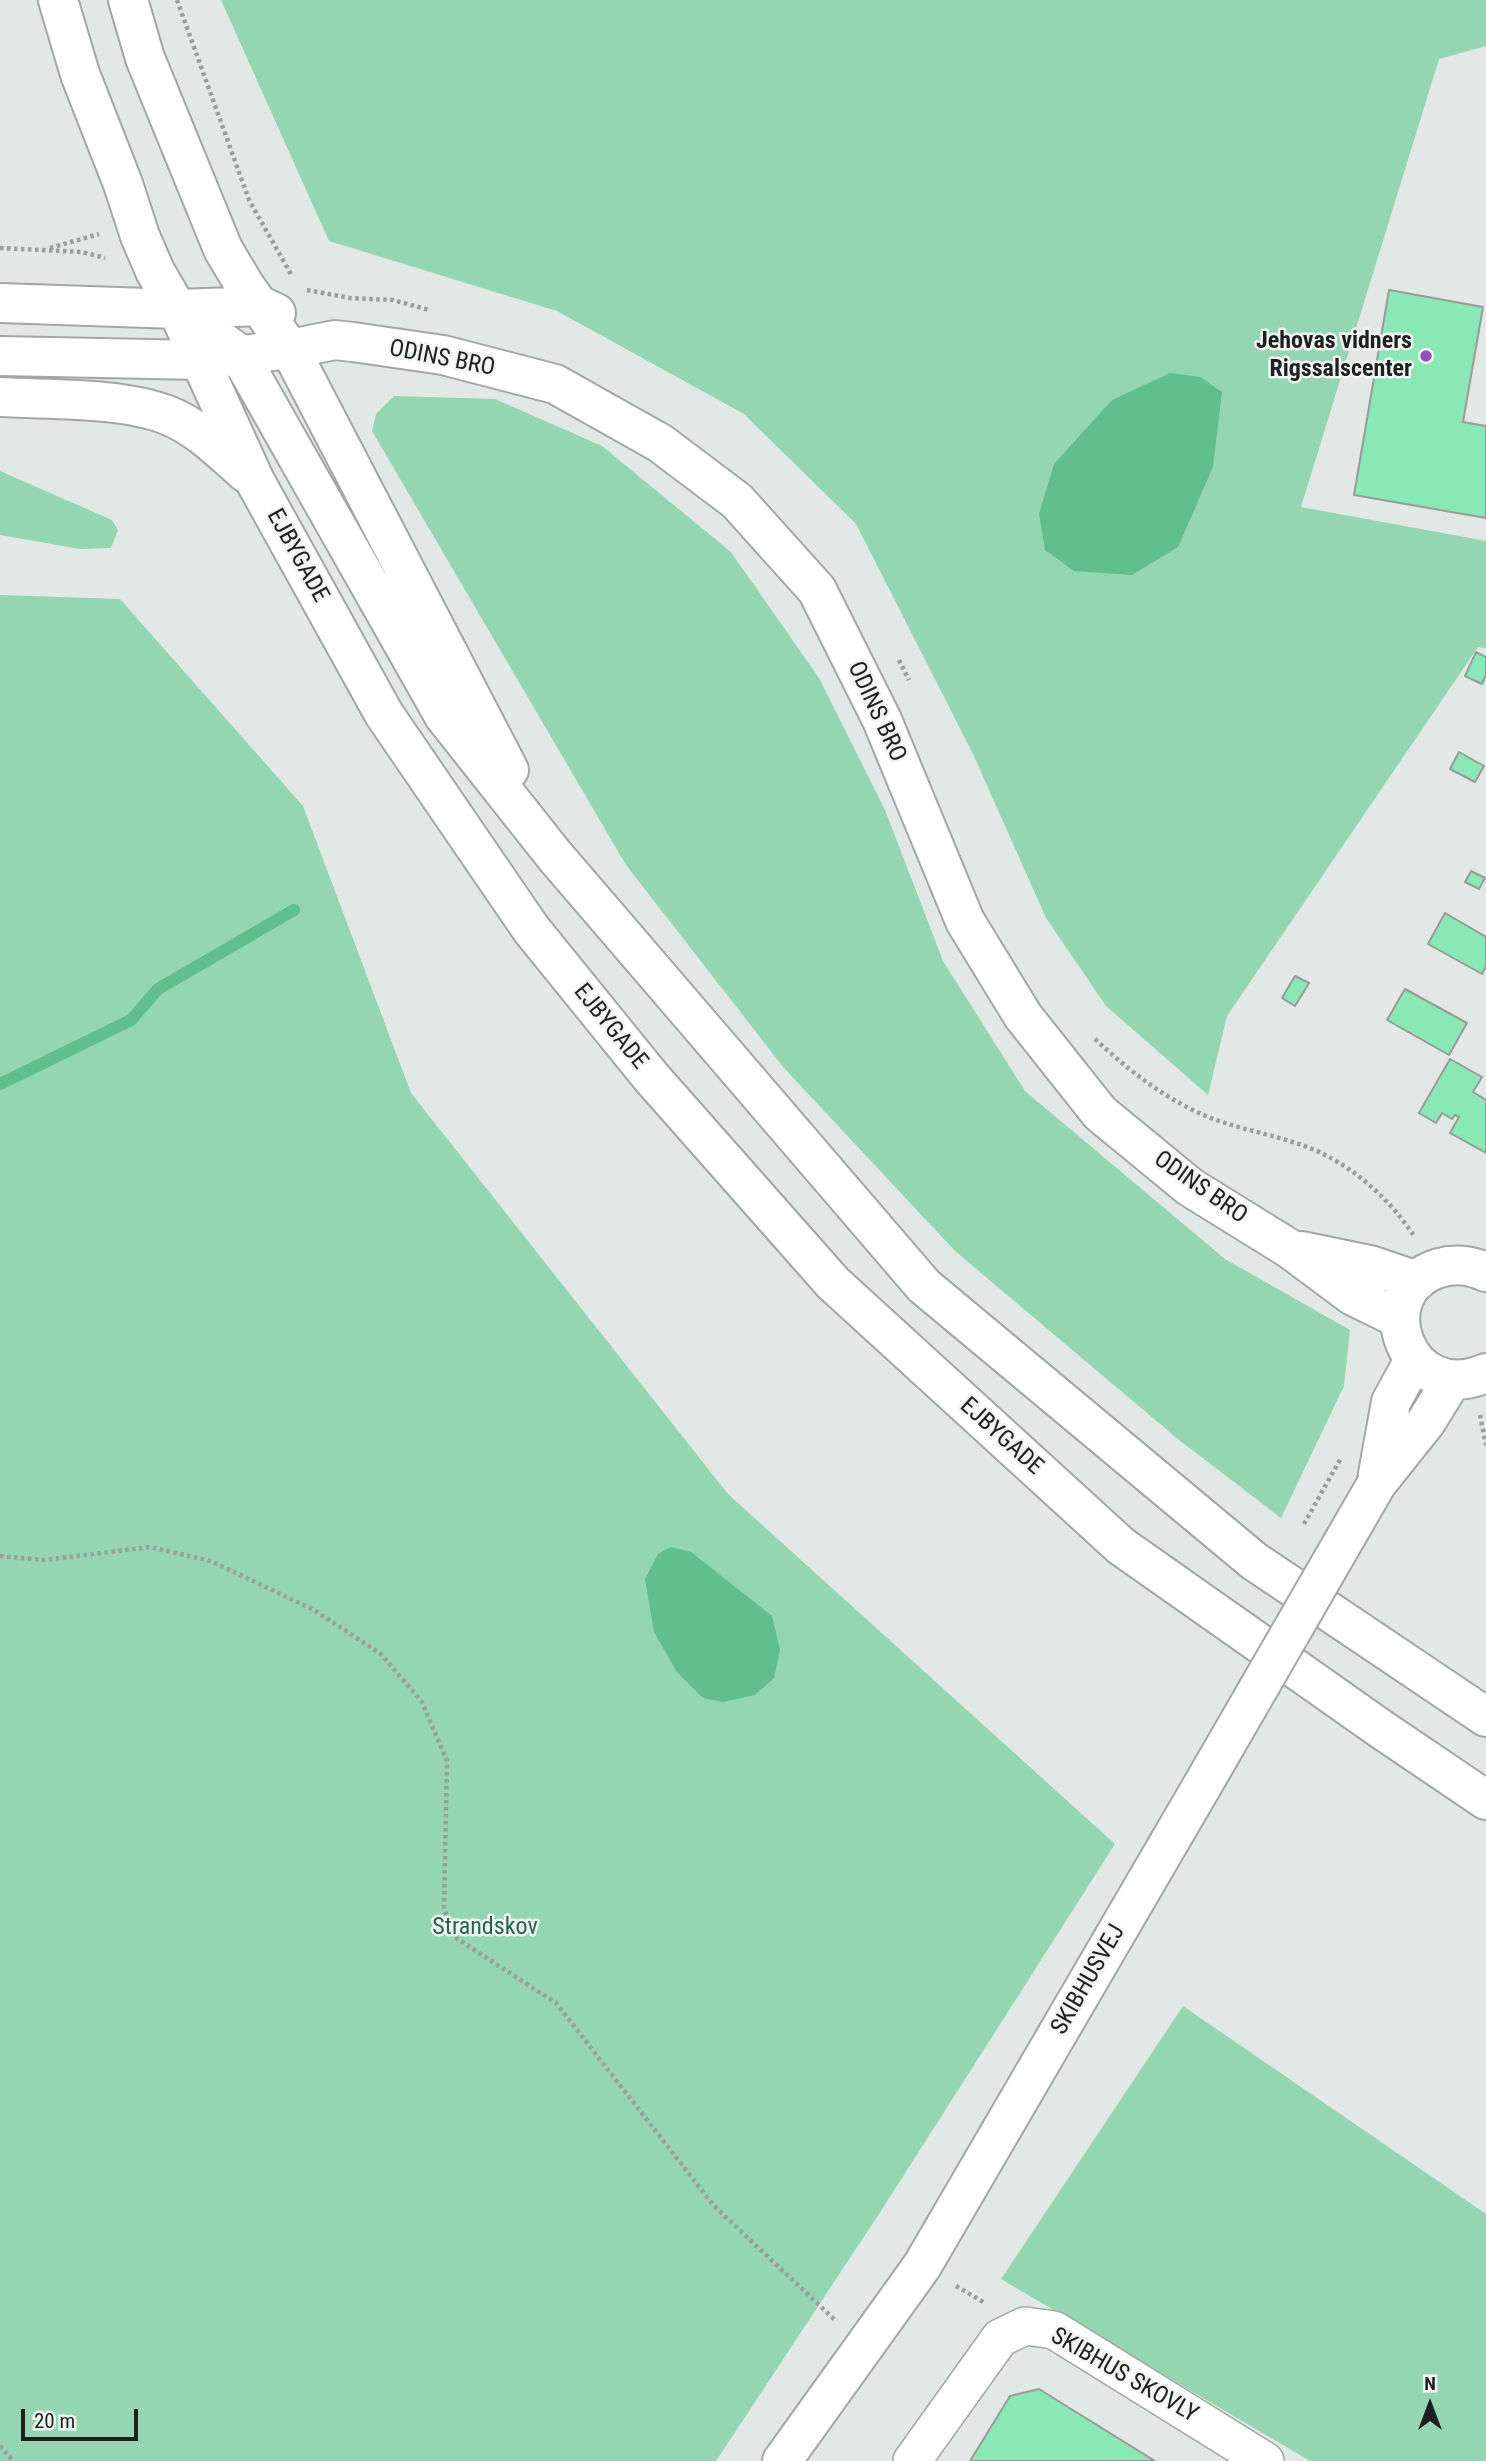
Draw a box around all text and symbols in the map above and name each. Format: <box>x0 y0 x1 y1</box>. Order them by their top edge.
place label: Jehovas vidners Rigssalscenter <box>1256 328 1412 384</box>
street label: ODINS BRO <box>387 335 497 383</box>
marker: Jehovas vidners Rigssalscenter <box>1418 348 1434 364</box>
street label: EJBYGADE <box>260 504 334 608</box>
street label: ODINS BRO <box>840 657 912 767</box>
street label: EJBYGADE <box>567 978 653 1076</box>
street label: ODINS BRO <box>1148 1145 1252 1231</box>
street label: EJBYGADE <box>954 1392 1048 1482</box>
park label: Strandskov <box>432 1914 538 1942</box>
street label: SKIBHUSVEJ <box>1046 1920 1132 2040</box>
street label: SKIBHUS SKOVLY <box>1045 2322 1203 2430</box>
north arrow <box>1395 2370 1465 2440</box>
text: N <box>1424 2372 1436 2395</box>
scale bar <box>24 2394 142 2438</box>
text: 20 m <box>34 2409 75 2433</box>

